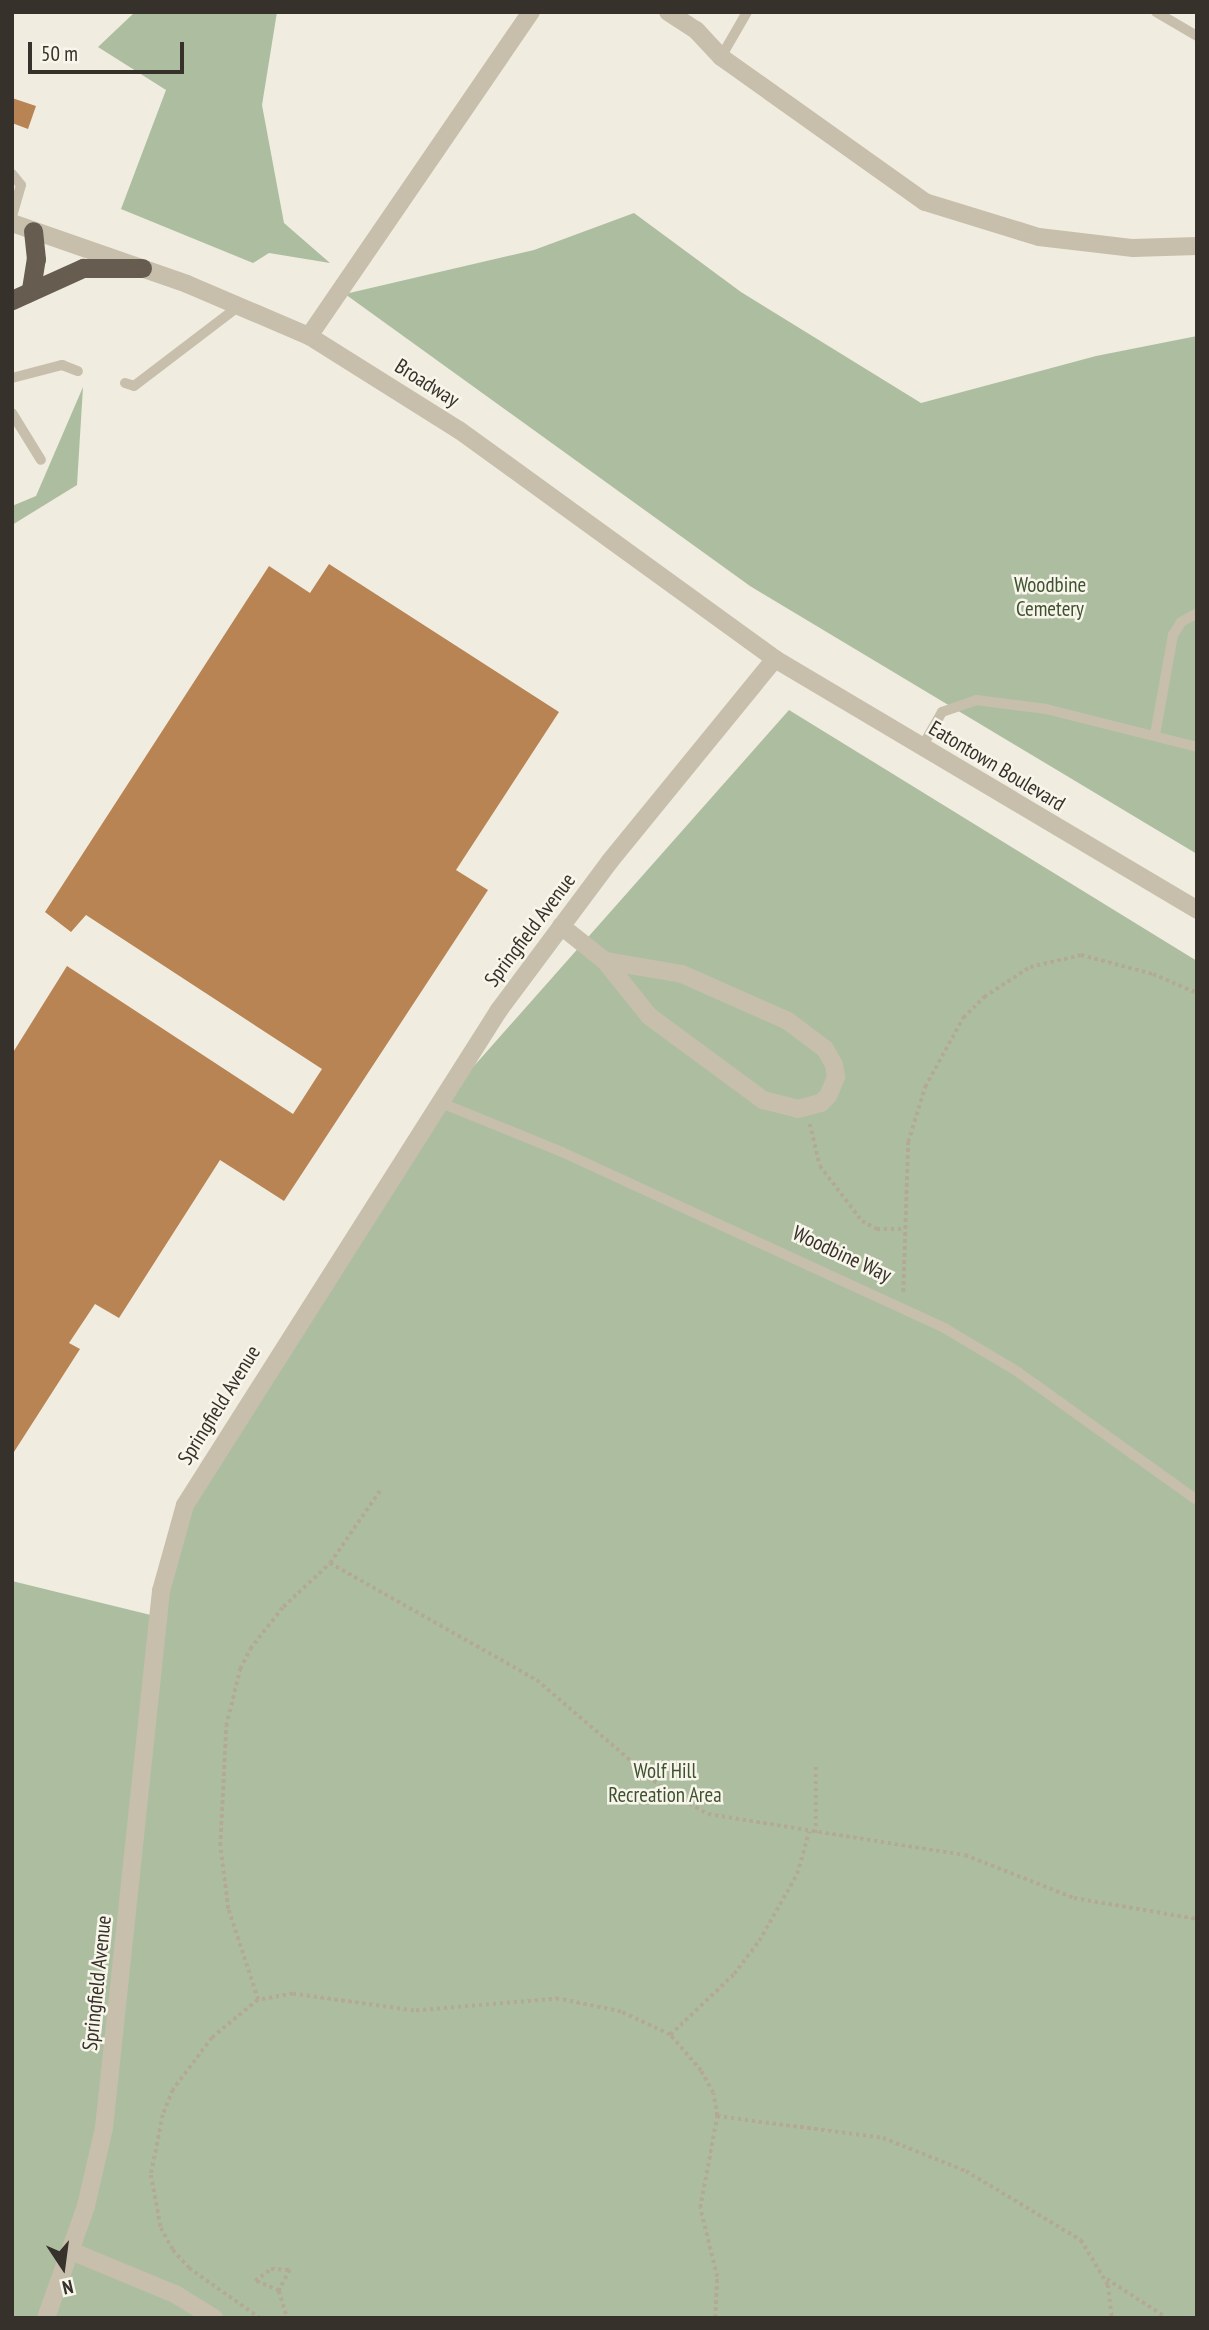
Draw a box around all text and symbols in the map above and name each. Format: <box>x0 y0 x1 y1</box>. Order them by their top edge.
scale bar <box>32 28 187 72</box>
text: 50 m <box>41 40 78 67</box>
street label: Broadway <box>390 354 464 412</box>
park label: Woodbine Cemetery <box>1014 572 1086 622</box>
street label: Eatontown Boulevard <box>924 715 1070 817</box>
street label: Springfield Avenue <box>479 868 581 992</box>
street label: Woodbine Way <box>789 1220 895 1288</box>
street label: Springfield Avenue <box>172 1341 266 1469</box>
park label: Wolf Hill Recreation Area <box>608 1758 722 1808</box>
street label: Springfield Avenue <box>77 1914 117 2052</box>
north arrow <box>28 2232 98 2302</box>
text: N <box>60 2275 75 2300</box>

